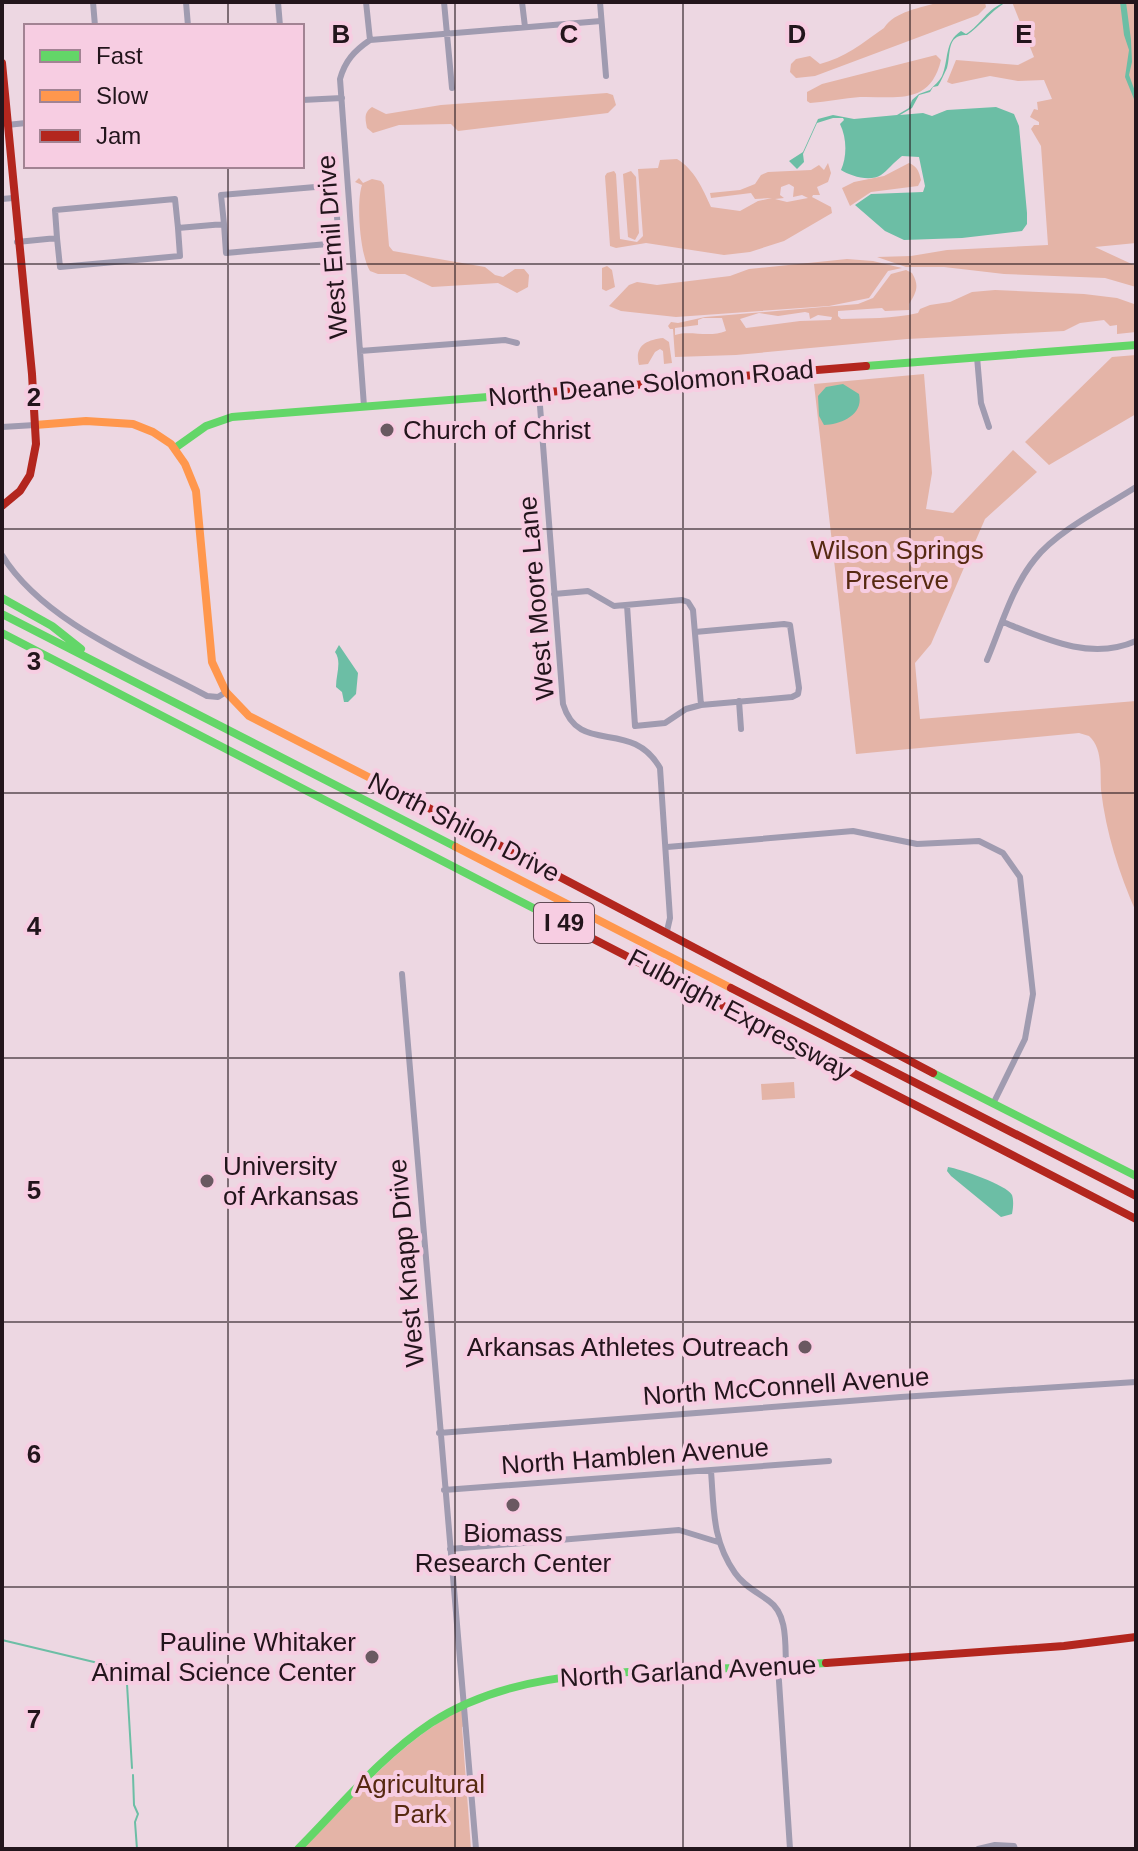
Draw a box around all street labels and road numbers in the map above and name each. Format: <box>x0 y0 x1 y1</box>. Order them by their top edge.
street label: West Emil Drive <box>311 154 353 340</box>
street label: North Deane Solomon Road <box>487 354 815 412</box>
street label: West Moore Lane <box>512 495 560 701</box>
street label: North Shiloh Drive <box>363 766 565 888</box>
road number: I 49 <box>534 903 594 943</box>
street label: Fulbright Expressway <box>623 942 857 1086</box>
street label: West Knapp Drive <box>382 1158 430 1368</box>
street label: North McConnell Avenue <box>642 1361 930 1411</box>
street label: North Hamblen Avenue <box>500 1432 770 1480</box>
street label: North Garland Avenue <box>559 1649 817 1693</box>

